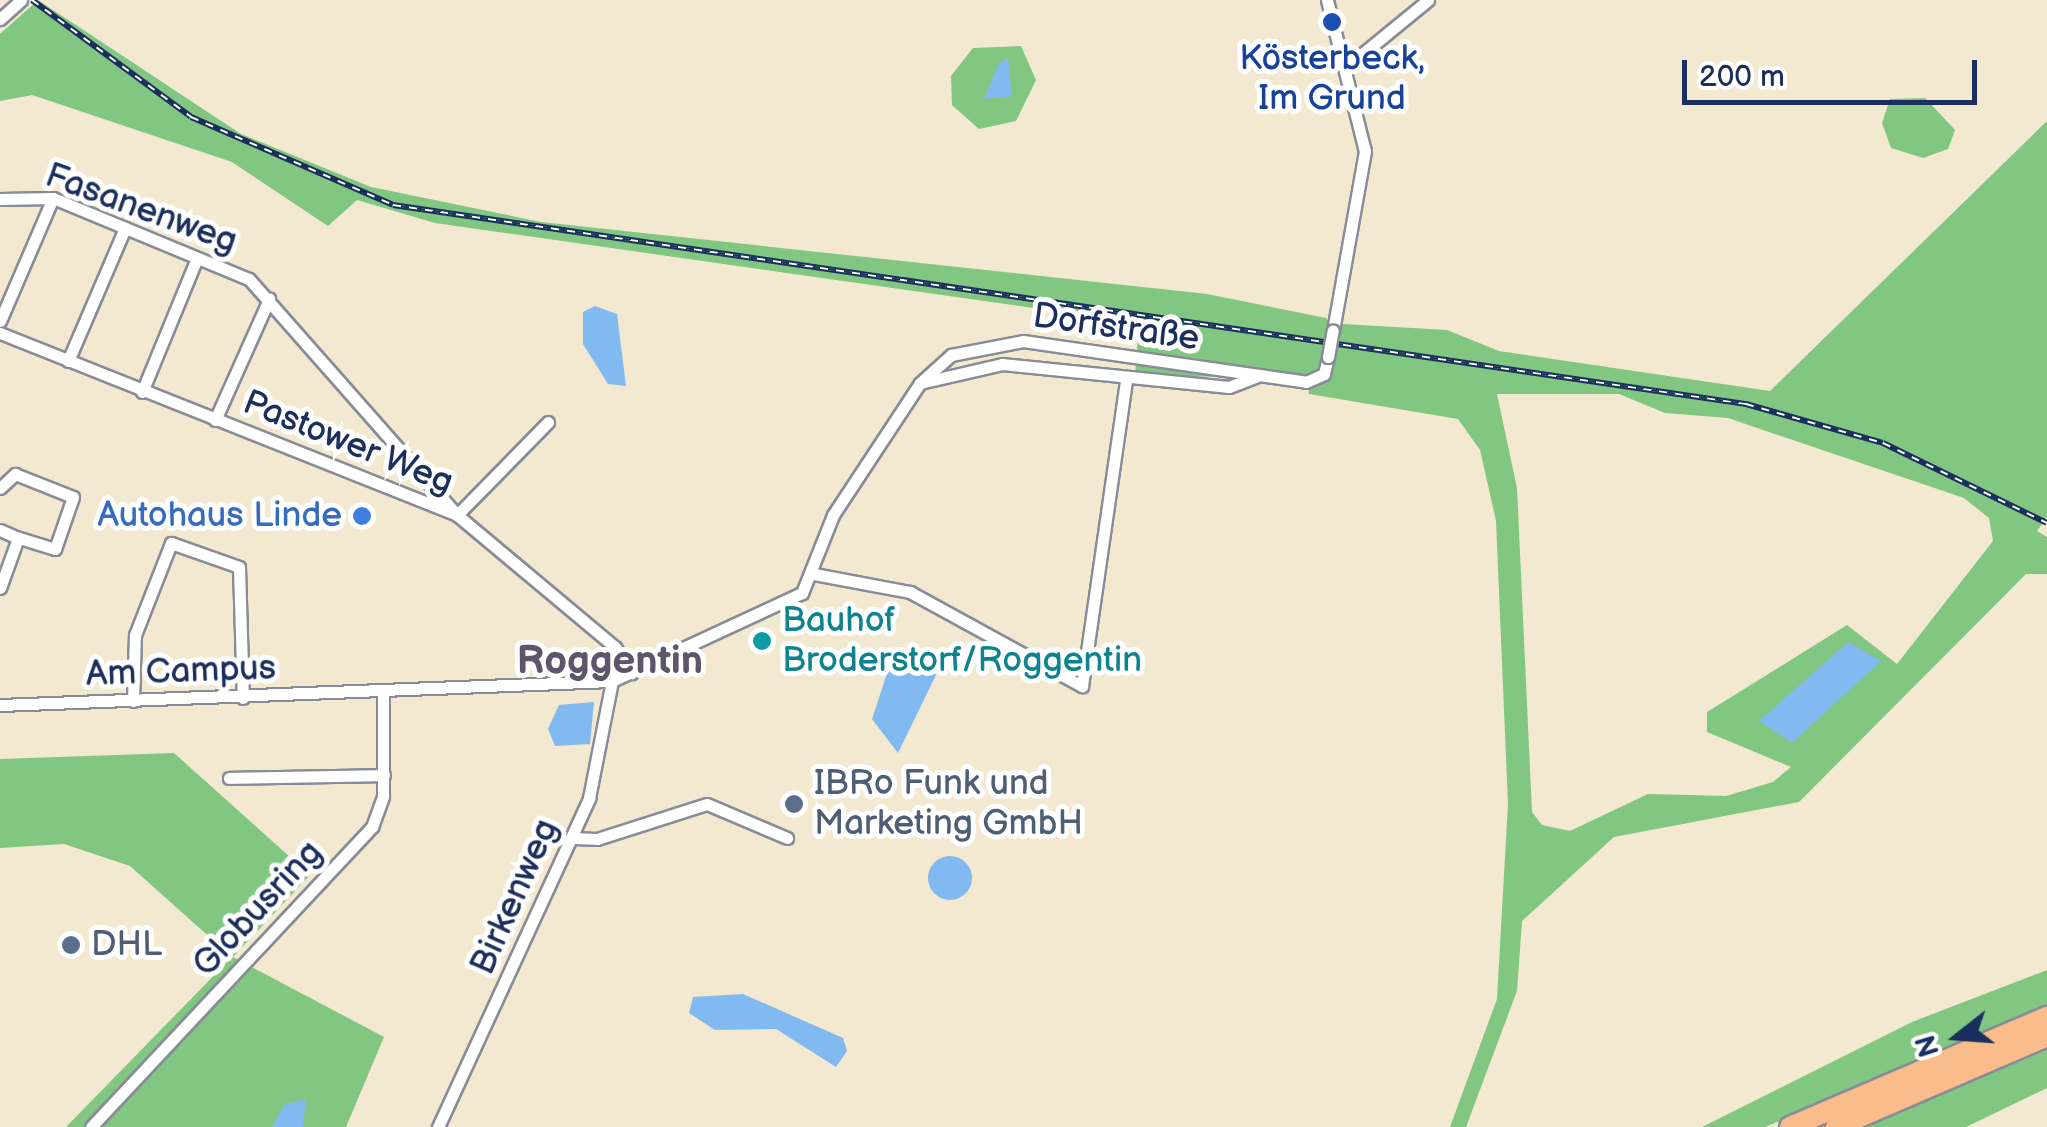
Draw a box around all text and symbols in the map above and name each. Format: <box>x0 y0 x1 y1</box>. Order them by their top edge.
marker: Kösterbeck, Im Grund <box>1321 11 1343 33</box>
place label: Kösterbeck, Im Grund <box>1239 38 1425 120</box>
scale bar <box>1687 40 1982 102</box>
text: 200 m <box>1699 59 1785 95</box>
street label: Fasanenweg <box>39 155 243 263</box>
street label: Dorfstraße <box>1030 296 1202 360</box>
street label: Pastower Weg <box>236 382 460 504</box>
place label: Autohaus Linde <box>98 495 342 537</box>
marker: Autohaus Linde <box>351 505 373 527</box>
place label: Bauhof Broderstorf/Roggentin <box>782 600 1142 682</box>
marker: Bauhof Broderstorf/Roggentin <box>751 630 773 652</box>
district label: Roggentin <box>517 637 703 685</box>
street label: Am Campus <box>85 648 277 696</box>
place label: IBRo Funk und Marketing GmbH <box>814 763 1083 845</box>
marker: IBRo Funk und Marketing GmbH <box>783 793 805 815</box>
street label: Birkenweg <box>462 813 568 981</box>
street label: Globusring <box>184 832 332 986</box>
place label: DHL <box>91 924 162 966</box>
marker: DHL <box>60 934 82 956</box>
north arrow <box>1907 987 2007 1087</box>
text: N <box>1909 1031 1947 1061</box>

